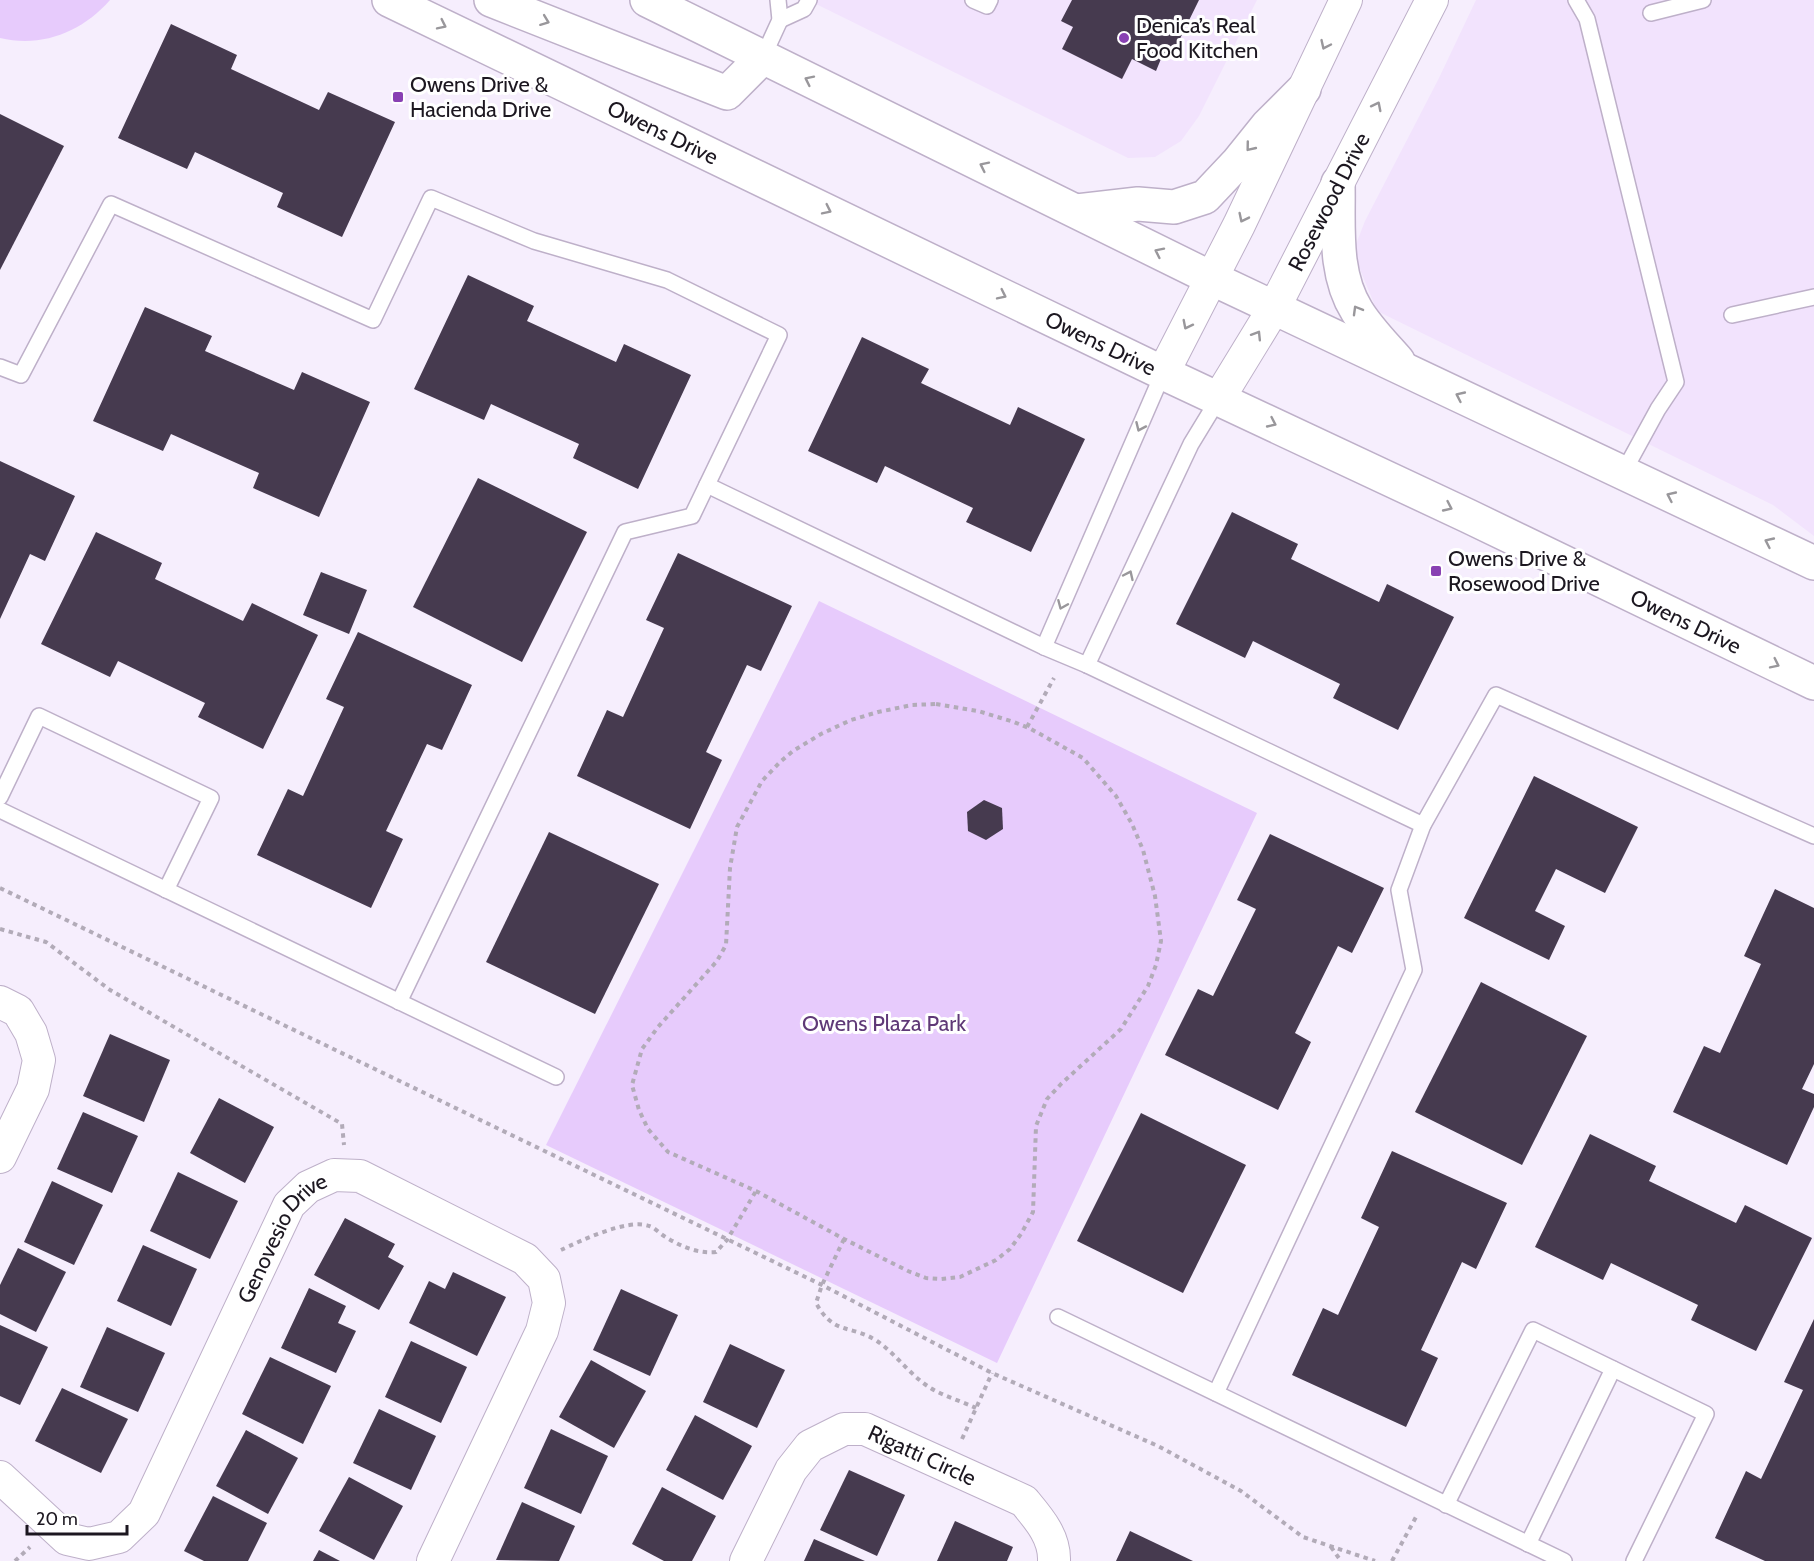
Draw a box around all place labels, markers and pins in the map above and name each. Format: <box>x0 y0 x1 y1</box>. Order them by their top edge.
place label: Denica’s Real Food Kitchen <box>1136 12 1258 64</box>
marker: Denica’s Real Food Kitchen <box>1117 31 1131 45</box>
place label: Owens Drive & Hacienda Drive <box>410 71 551 123</box>
marker: Owens Drive & Hacienda Drive <box>391 90 405 104</box>
place label: Owens Drive & Rosewood Drive <box>1448 545 1600 597</box>
marker: Owens Drive & Rosewood Drive <box>1429 564 1443 578</box>

